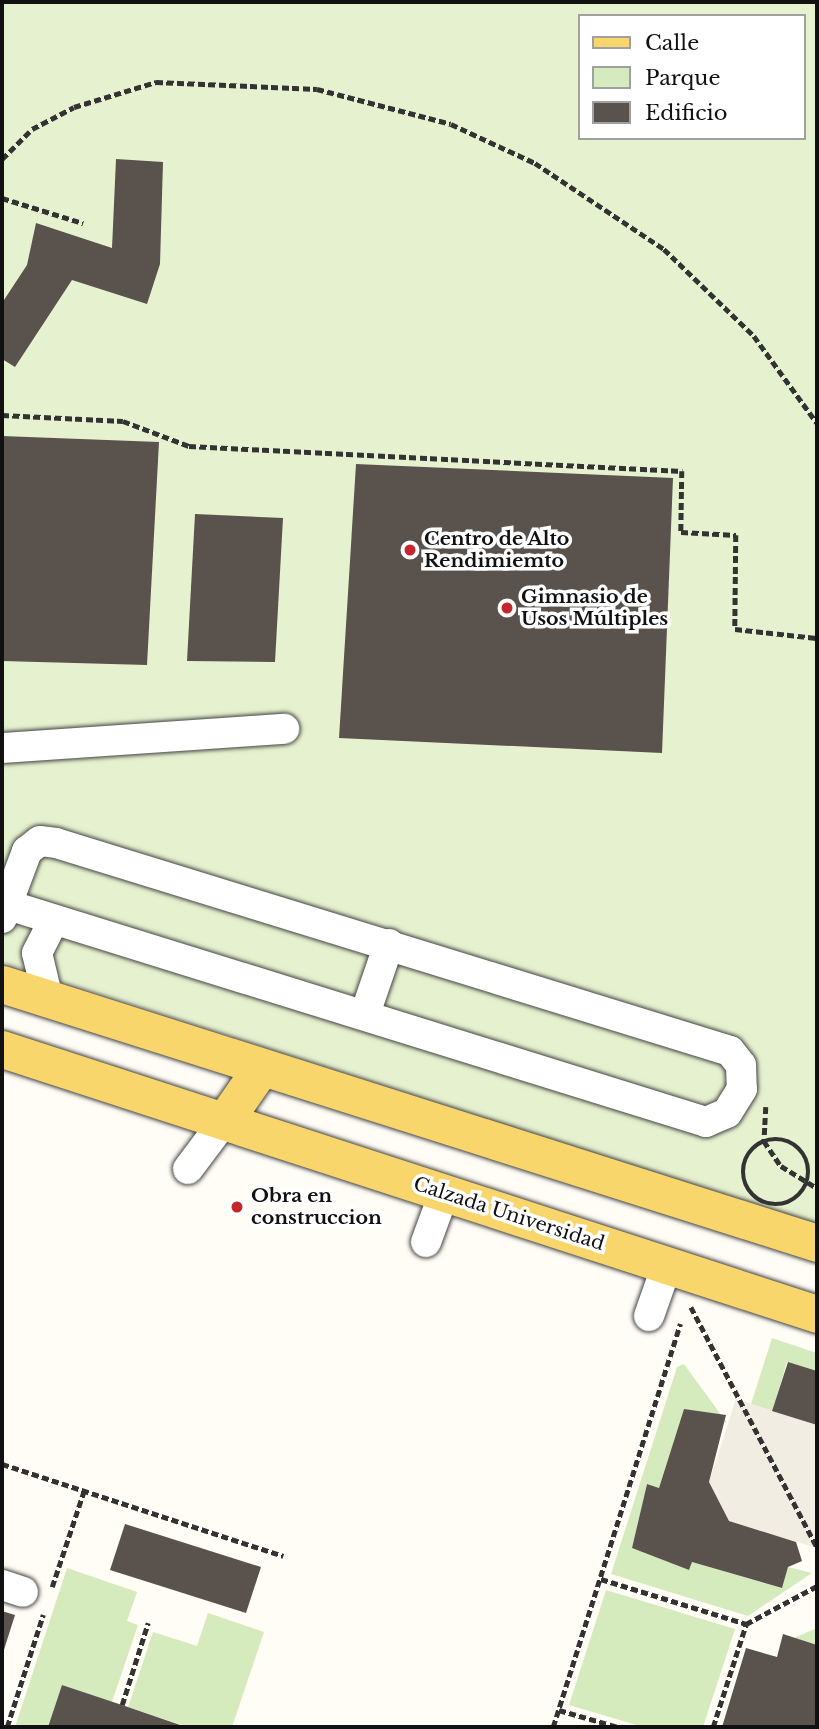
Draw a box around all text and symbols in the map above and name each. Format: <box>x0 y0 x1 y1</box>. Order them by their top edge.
legend <box>578 14 805 140</box>
text: Calle <box>645 30 699 56</box>
text: Parque <box>645 65 720 91</box>
text: Edificio <box>645 100 727 126</box>
place label: Centro de Alto Rendimiemto <box>424 528 570 572</box>
marker: Centro de Alto Rendimiemto <box>402 542 418 558</box>
place label: Gimnasio de Usos Múltiples <box>521 586 668 630</box>
marker: Gimnasio de Usos Múltiples <box>499 600 515 616</box>
street label: Calzada Universidad <box>411 1172 607 1256</box>
place label: Obra en construccion <box>251 1185 382 1229</box>
marker: Obra en construccion <box>229 1199 245 1215</box>

